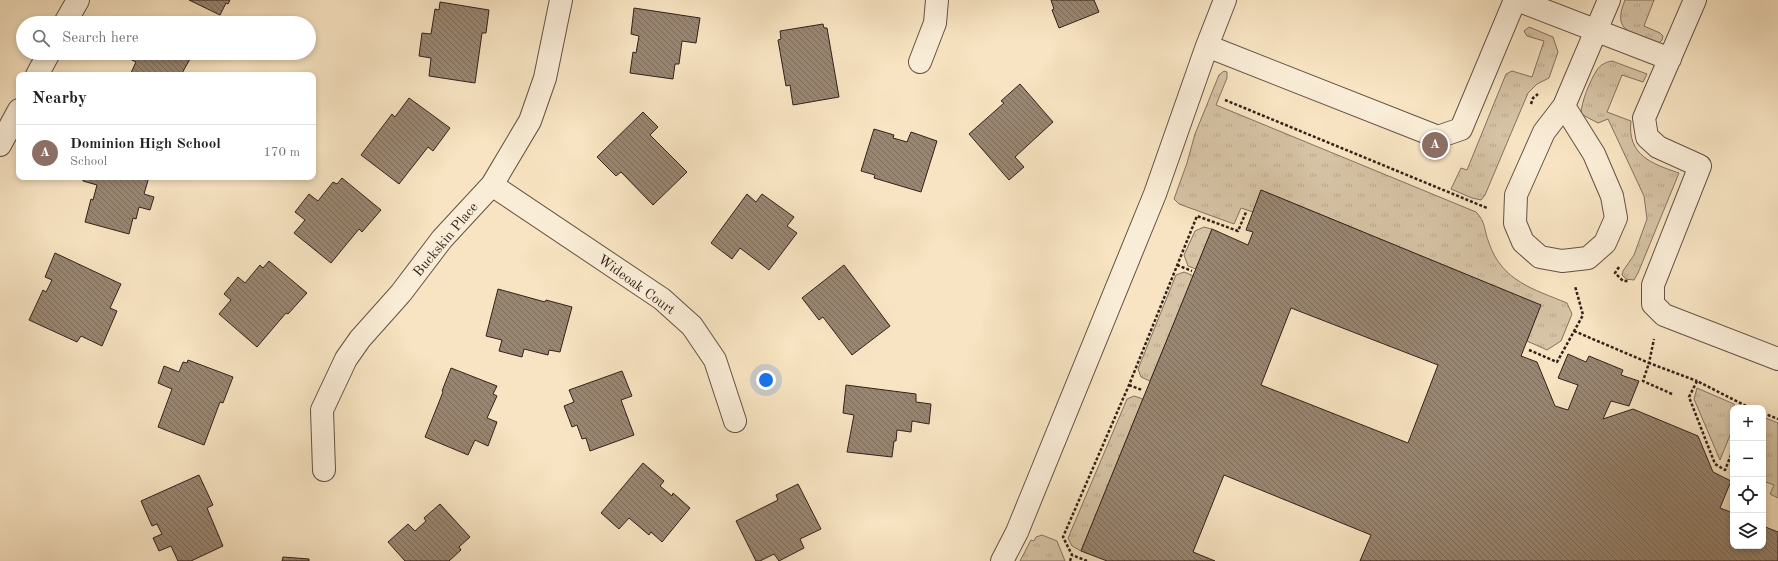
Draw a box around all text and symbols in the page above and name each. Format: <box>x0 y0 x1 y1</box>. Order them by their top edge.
search box <box>16 16 316 60</box>
icon: search <box>30 27 52 49</box>
text: Search here <box>62 31 139 46</box>
text: Nearby <box>32 90 87 107</box>
pin: A <box>1422 130 1448 160</box>
text: Dominion High School <box>70 137 221 152</box>
text: A <box>40 146 50 159</box>
text: 170 m <box>263 146 300 159</box>
text: School <box>70 155 107 168</box>
street label: Buckskin Place <box>411 200 481 279</box>
street label: Wideoak Court <box>595 252 678 317</box>
your location <box>756 370 776 390</box>
map controls <box>1730 405 1766 549</box>
button: + <box>1730 405 1766 441</box>
button: − <box>1730 441 1766 477</box>
button: locate <box>1730 477 1766 513</box>
button: layers <box>1730 513 1766 549</box>

